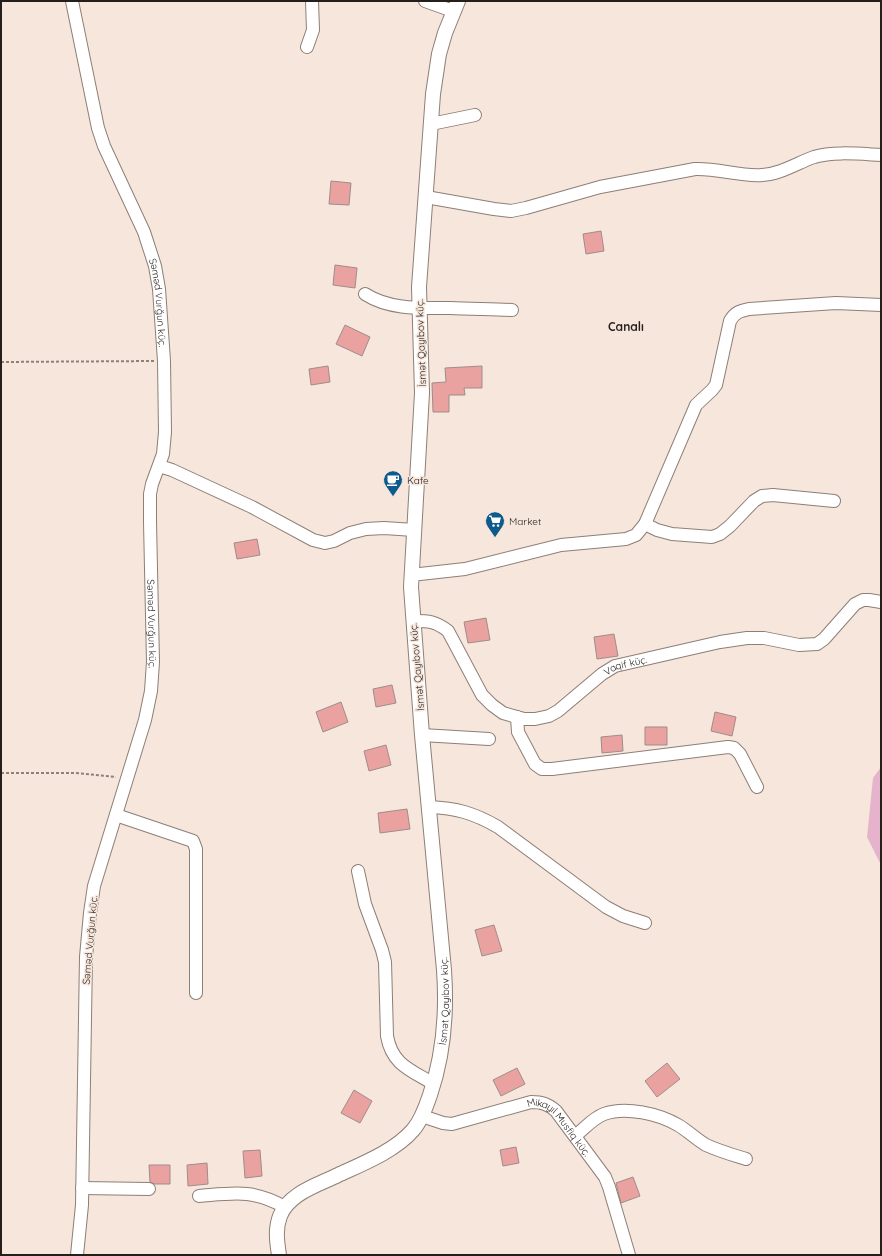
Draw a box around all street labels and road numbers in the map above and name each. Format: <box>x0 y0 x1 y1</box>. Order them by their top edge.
street label: Səməd Vurğun küç. <box>146 256 170 348</box>
street label: İsmət Qayıbov küç. <box>413 299 429 387</box>
street label: Səməd Vurğun küç. <box>145 579 160 669</box>
street label: İsmət Qayıbov küç. <box>407 623 427 711</box>
street label: Vaqif küç. <box>601 652 649 678</box>
street label: Səməd Vurğun küç. <box>80 895 100 985</box>
street label: İsmət Qayıbov küç. <box>435 957 452 1046</box>
street label: Mikayıl Musfiq küç. <box>525 1095 594 1159</box>

